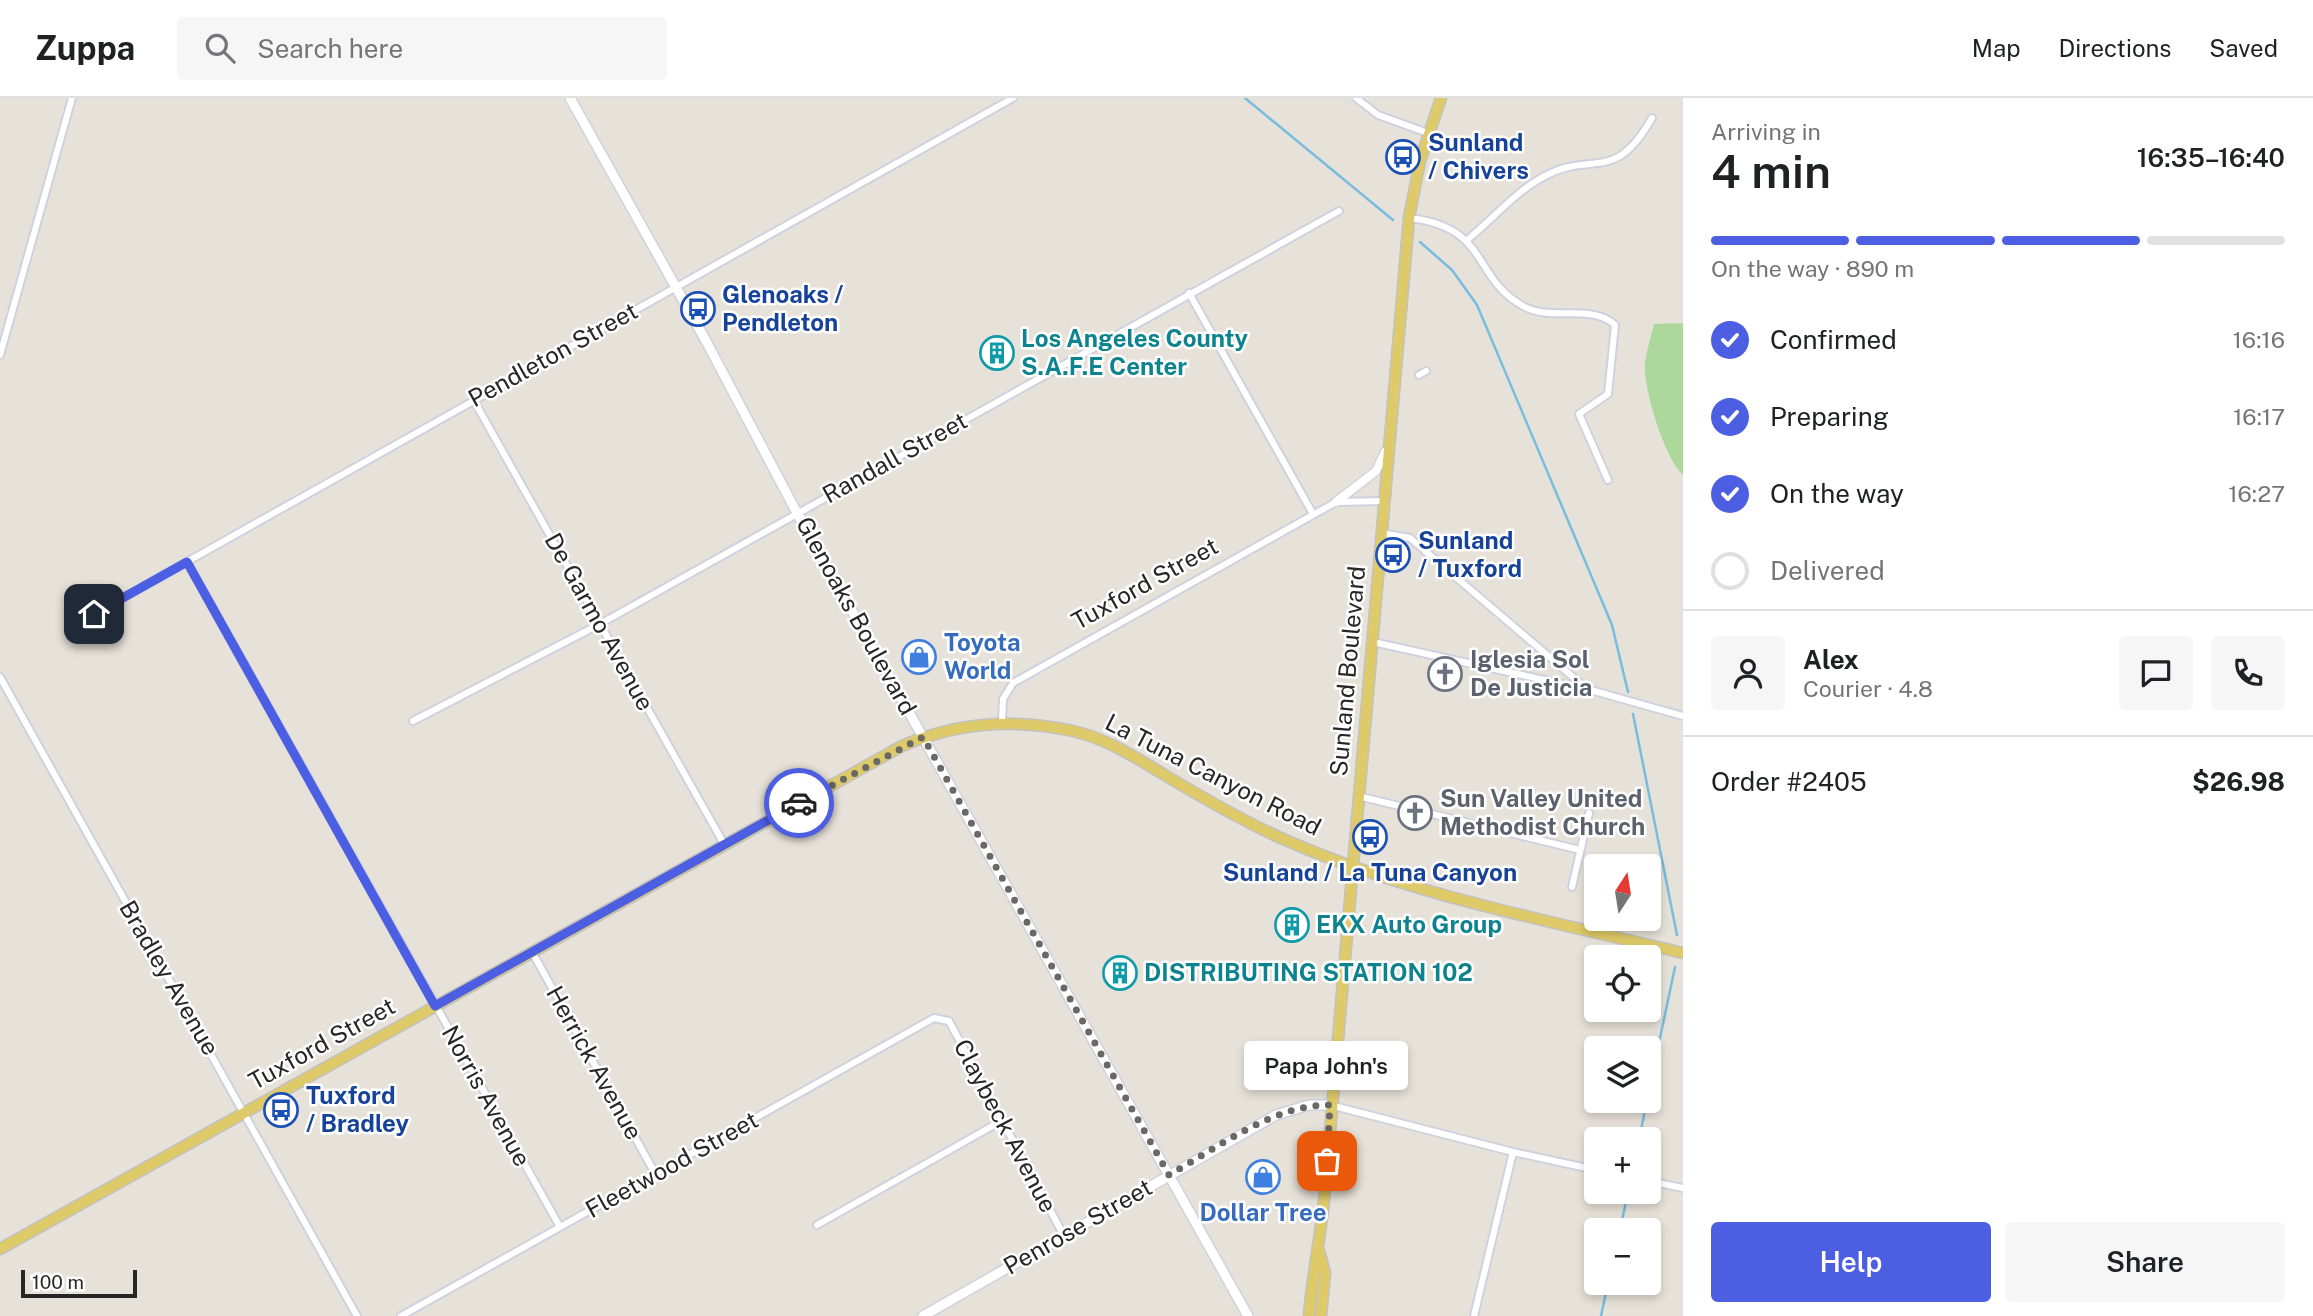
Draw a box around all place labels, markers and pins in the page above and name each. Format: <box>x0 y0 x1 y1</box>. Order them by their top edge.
place label: Sunland / Chivers <box>1428 128 1529 184</box>
bus stop icon: Sunland / Chivers <box>1384 138 1422 176</box>
place label: Glenoaks / Pendleton <box>722 280 843 336</box>
bus stop icon: Glenoaks / Pendleton <box>679 290 717 328</box>
place label: Los Angeles County S.A.F.E Center <box>1021 324 1249 380</box>
building icon: Los Angeles County S.A.F.E Center <box>978 334 1016 372</box>
place label: Sunland / Tuxford <box>1418 526 1522 582</box>
bus stop icon: Sunland / Tuxford <box>1374 536 1412 574</box>
pin <box>64 584 124 644</box>
place label: Toyota World <box>944 628 1021 684</box>
shop icon: Toyota World <box>900 638 938 676</box>
place label: Iglesia Sol De Justicia <box>1470 645 1592 701</box>
church icon: Iglesia Sol De Justicia <box>1426 655 1464 693</box>
place label: Sun Valley United Methodist Church <box>1440 784 1645 840</box>
church icon: Sun Valley United Methodist Church <box>1396 794 1434 832</box>
bus stop icon: Sunland / La Tuna Canyon <box>1351 818 1389 856</box>
place label: Sunland / La Tuna Canyon <box>1223 858 1517 886</box>
building icon: EKX Auto Group <box>1273 906 1311 944</box>
place label: EKX Auto Group <box>1316 910 1502 938</box>
building icon: DISTRIBUTING STATION 102 <box>1101 954 1139 992</box>
place label: DISTRIBUTING STATION 102 <box>1144 958 1473 986</box>
callout: Papa John's <box>1245 1042 1409 1091</box>
place label: Tuxford / Bradley <box>306 1081 410 1137</box>
bus stop icon: Tuxford / Bradley <box>262 1091 300 1129</box>
pin <box>1297 1131 1357 1191</box>
shop icon: Dollar Tree <box>1244 1158 1282 1196</box>
place label: Dollar Tree <box>1199 1198 1327 1226</box>

